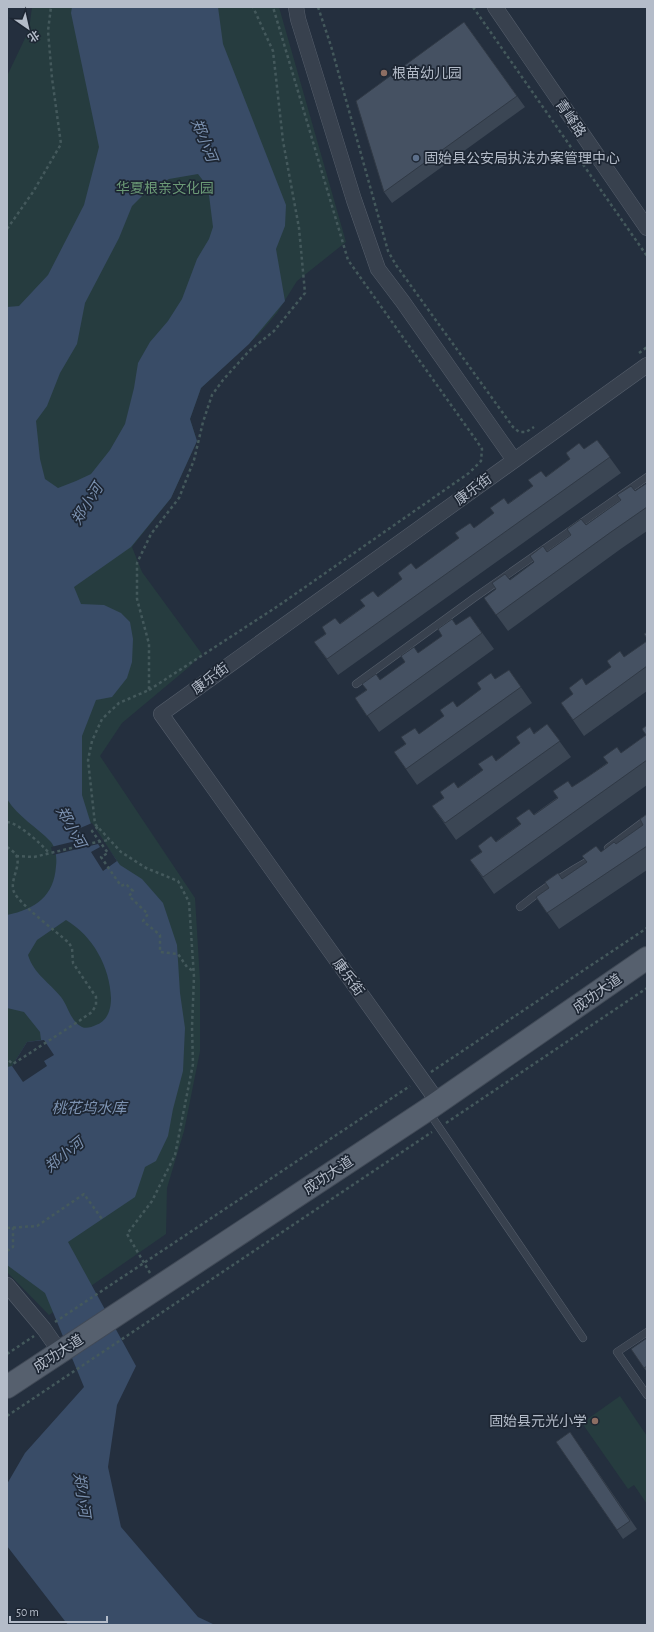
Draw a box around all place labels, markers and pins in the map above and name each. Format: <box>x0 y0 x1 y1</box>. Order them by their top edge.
place label: 根苗幼儿园 <box>392 66 462 81</box>
marker: 根苗幼儿园 <box>379 68 389 78</box>
place label: 固始县公安局执法办案管理中心 <box>424 150 620 166</box>
marker: 固始县公安局执法办案管理中心 <box>411 153 421 163</box>
place label: 固始县元光小学 <box>489 1414 587 1429</box>
marker: 固始县元光小学 <box>590 1416 600 1426</box>

